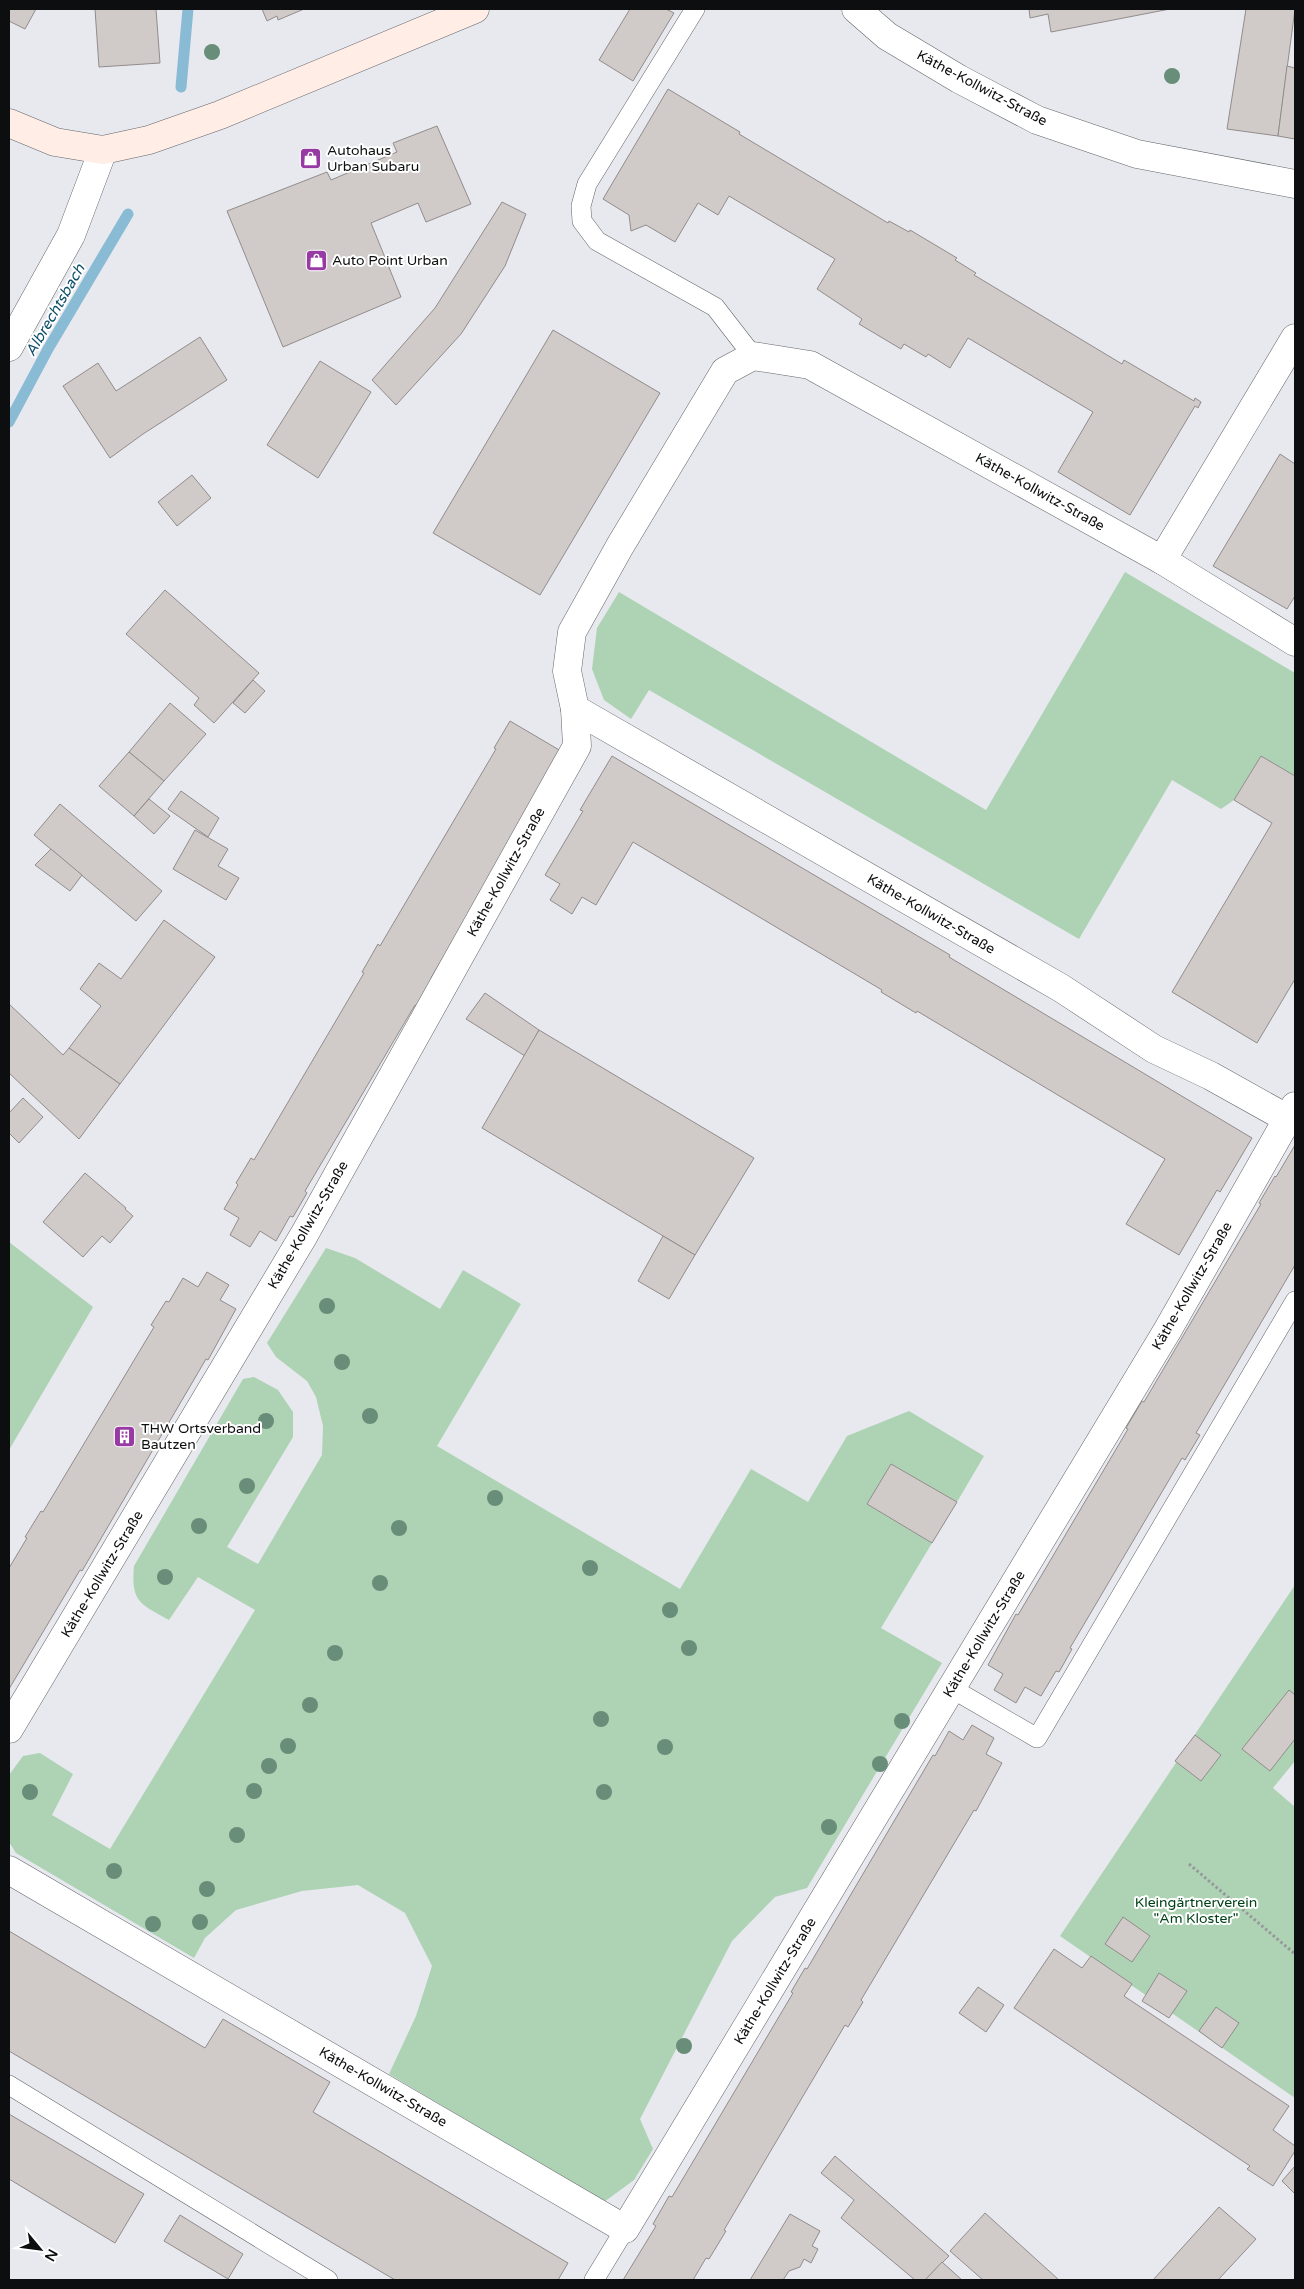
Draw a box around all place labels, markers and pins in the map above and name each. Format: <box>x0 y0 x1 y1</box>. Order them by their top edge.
place label: Autohaus Urban Subaru <box>327 142 419 175</box>
shop icon: Autohaus Urban Subaru <box>299 146 323 170</box>
shop icon: Auto Point Urban <box>304 248 328 272</box>
place label: Auto Point Urban <box>332 252 448 269</box>
place label: THW Ortsverband Bautzen <box>141 1420 261 1453</box>
building icon: THW Ortsverband Bautzen <box>113 1424 137 1448</box>

